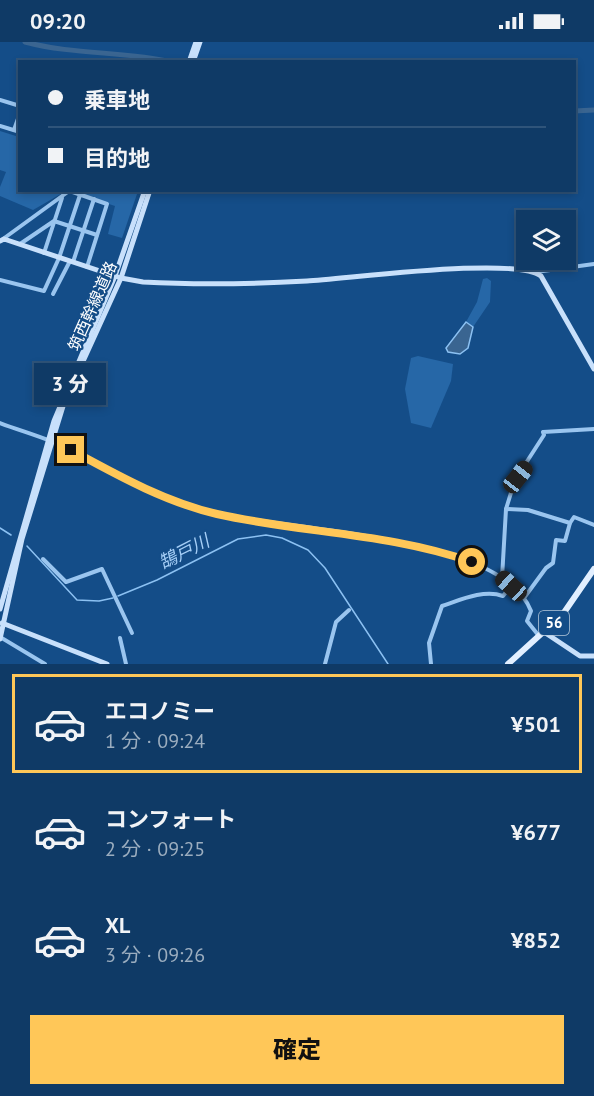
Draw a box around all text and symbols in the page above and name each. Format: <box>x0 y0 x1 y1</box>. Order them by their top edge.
text: 09:20 <box>30 7 86 35</box>
text: 乗車地 <box>84 86 150 114</box>
text: 目的地 <box>84 144 150 172</box>
map controls <box>516 210 576 270</box>
button: layers <box>516 210 576 270</box>
street label: 筑西幹線道路 <box>63 258 121 354</box>
callout: 3 分 <box>35 363 107 405</box>
text: 3 分 <box>52 371 88 397</box>
route end <box>57 436 84 463</box>
car <box>500 457 536 497</box>
water label: 鵠戸川 <box>154 528 215 574</box>
route start <box>458 548 485 575</box>
car <box>492 567 530 605</box>
road number: 56 <box>539 611 569 635</box>
icon: car <box>33 697 87 751</box>
text: エコノミー <box>105 697 215 725</box>
text: ¥501 <box>511 710 561 738</box>
text: 1 分 · 09:24 <box>105 728 205 754</box>
icon: car <box>33 805 87 859</box>
text: コンフォート <box>105 805 236 833</box>
text: ¥677 <box>511 818 561 846</box>
text: 2 分 · 09:25 <box>105 836 205 862</box>
text: XL <box>105 911 130 939</box>
icon: car <box>33 913 87 967</box>
text: ¥852 <box>511 926 561 954</box>
text: 3 分 · 09:26 <box>105 942 205 968</box>
button: 確定 <box>30 1015 564 1084</box>

